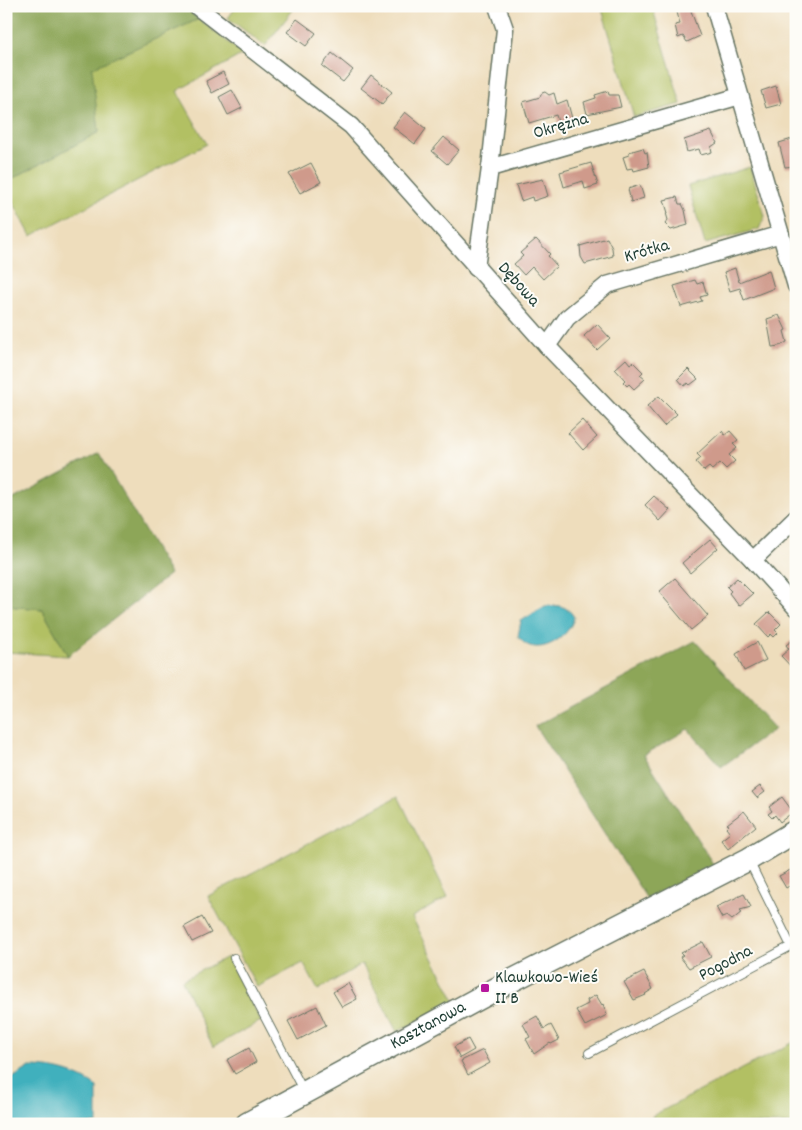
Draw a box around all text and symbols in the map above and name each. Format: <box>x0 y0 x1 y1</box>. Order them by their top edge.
street label: Okrężna <box>531 107 592 147</box>
street label: Krótka <box>622 234 673 270</box>
street label: Dębowa <box>491 257 545 313</box>
street label: Pogodna <box>695 939 758 988</box>
place label: Klawkowo-Wieś II B <box>495 966 598 1012</box>
marker: Klawkowo-Wieś II B <box>479 982 491 994</box>
street label: Kasztanowa <box>386 995 471 1057</box>

